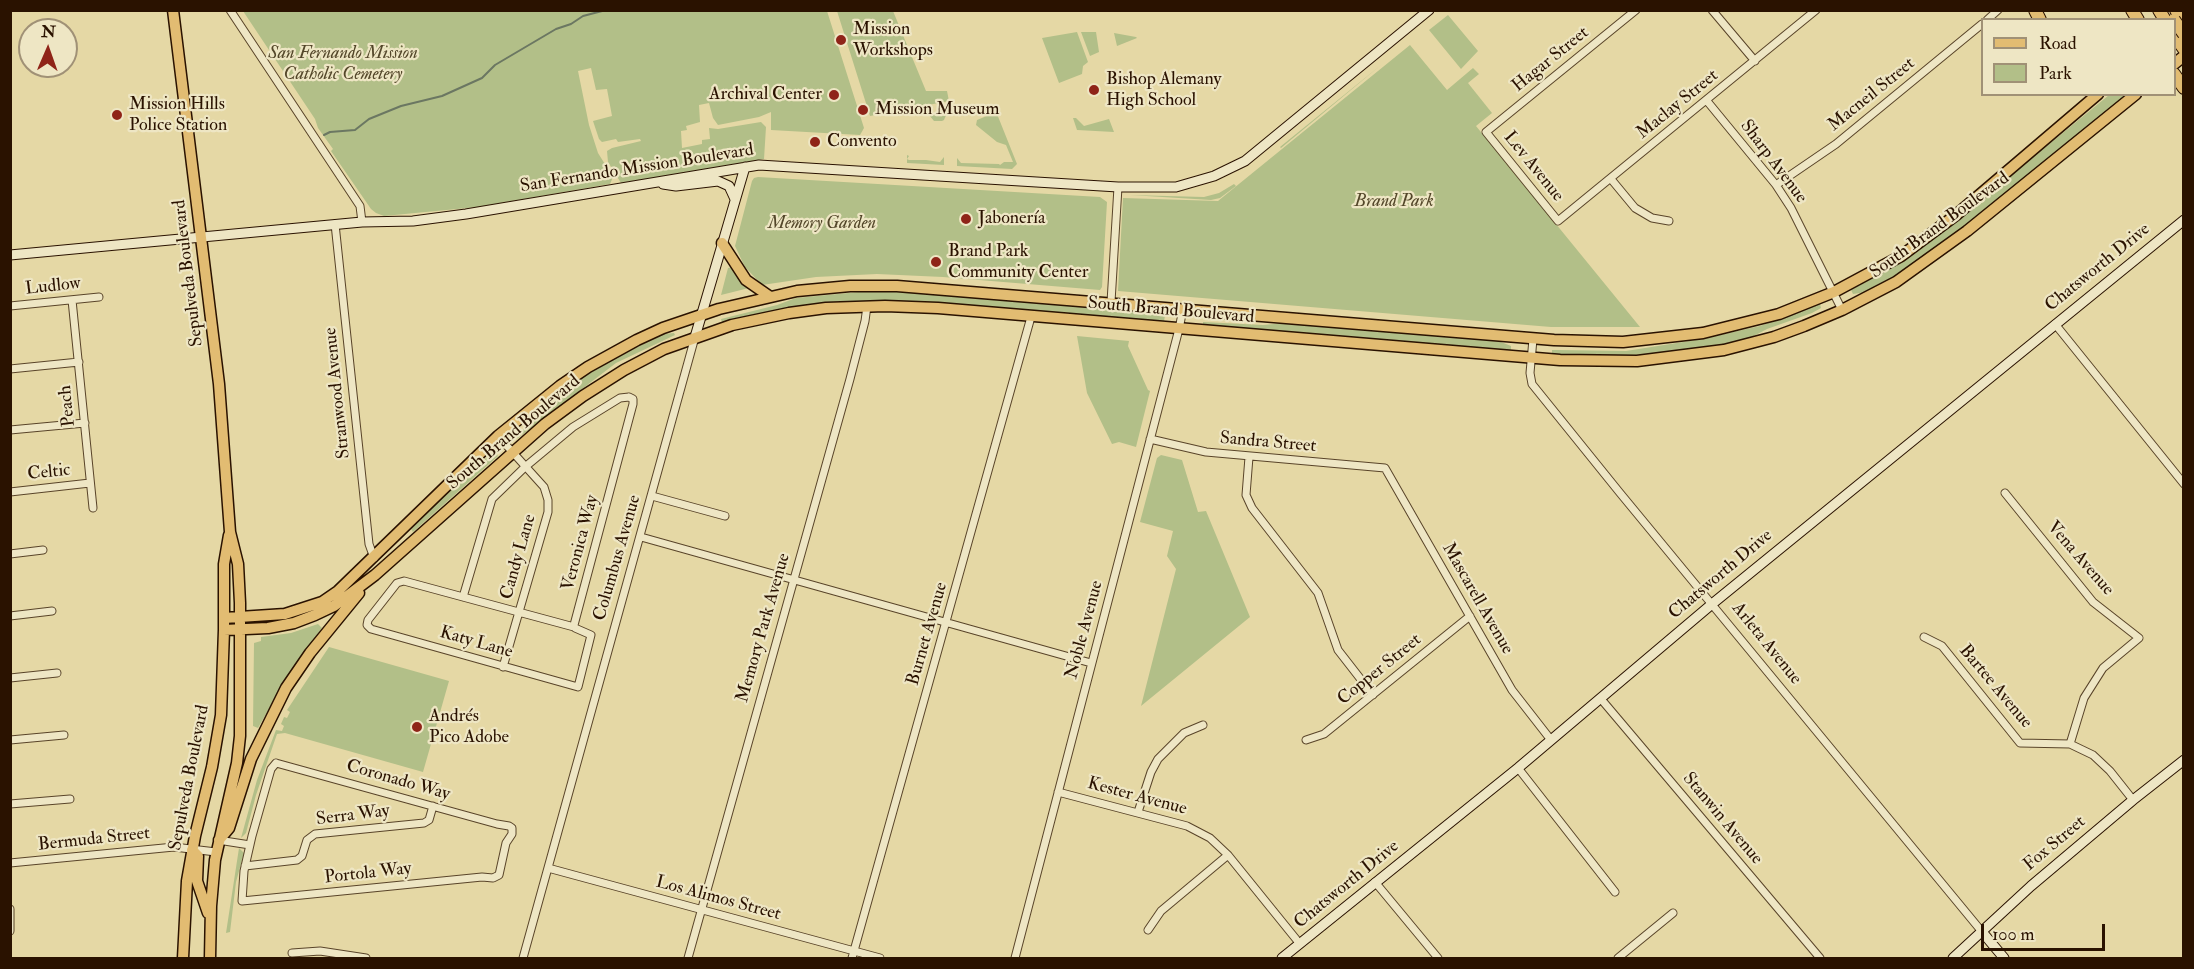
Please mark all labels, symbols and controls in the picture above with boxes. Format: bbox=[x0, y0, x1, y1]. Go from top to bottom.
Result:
north arrow bbox=[18, 18, 78, 78]
legend bbox=[1981, 18, 2176, 96]
place label: Mission Workshops bbox=[853, 19, 933, 62]
text: N bbox=[41, 22, 56, 42]
street label: Hagar Street bbox=[1508, 23, 1594, 97]
text: Road bbox=[2039, 32, 2077, 55]
marker: Mission Workshops bbox=[834, 33, 848, 47]
park label: San Fernando Mission Catholic Cemetery bbox=[268, 43, 418, 86]
street label: Macneil Street bbox=[1824, 53, 1920, 137]
text: Park bbox=[2039, 62, 2072, 85]
street label: Maclay Street bbox=[1633, 65, 1723, 145]
place label: Bishop Alemany High School bbox=[1106, 69, 1221, 112]
marker: Bishop Alemany High School bbox=[1087, 83, 1101, 97]
place label: Archival Center bbox=[709, 84, 822, 106]
marker: Archival Center bbox=[827, 88, 841, 102]
place label: Mission Hills Police Station bbox=[129, 94, 227, 136]
place label: Mission Museum bbox=[875, 99, 999, 121]
marker: Mission Museum bbox=[856, 103, 870, 117]
marker: Mission Hills Police Station bbox=[110, 108, 124, 122]
street label: Sharp Avenue bbox=[1735, 116, 1811, 208]
street label: Lev Avenue bbox=[1498, 127, 1568, 207]
place label: Convento bbox=[827, 131, 897, 153]
marker: Convento bbox=[808, 135, 822, 149]
street label: San Fernando Mission Boulevard bbox=[519, 140, 755, 198]
street label: South Brand Boulevard bbox=[1866, 168, 2014, 284]
park label: Brand Park bbox=[1354, 191, 1434, 213]
street label: Sepulveda Boulevard bbox=[169, 198, 209, 348]
place label: Jabonería bbox=[978, 208, 1046, 230]
marker: Jabonería bbox=[959, 212, 973, 226]
park label: Memory Garden bbox=[768, 213, 876, 235]
street label: Chatsworth Drive bbox=[2041, 219, 2155, 317]
place label: Brand Park Community Center bbox=[948, 241, 1088, 284]
marker: Brand Park Community Center bbox=[929, 255, 943, 269]
street label: Ludlow bbox=[24, 273, 82, 301]
street label: South Brand Boulevard bbox=[1087, 293, 1255, 329]
street label: Stranwood Avenue bbox=[320, 326, 356, 460]
street label: South Brand Boulevard bbox=[443, 371, 585, 495]
street label: Peach bbox=[55, 384, 81, 428]
street label: Sandra Street bbox=[1219, 428, 1317, 458]
street label: Celtic bbox=[26, 460, 72, 486]
street label: Veronica Way bbox=[558, 493, 604, 593]
street label: Columbus Avenue bbox=[590, 493, 646, 623]
street label: Candy Lane bbox=[497, 512, 541, 602]
street label: Vena Avenue bbox=[2042, 517, 2118, 601]
street label: Chatsworth Drive bbox=[1665, 525, 1777, 625]
street label: Mascarell Avenue bbox=[1436, 540, 1518, 658]
street label: Memory Park Avenue bbox=[732, 551, 796, 705]
street label: Noble Avenue bbox=[1061, 578, 1109, 682]
street label: Burnet Avenue bbox=[903, 580, 953, 688]
street label: Arleta Avenue bbox=[1726, 599, 1806, 689]
street label: Katy Lane bbox=[437, 622, 515, 664]
street label: Copper Street bbox=[1334, 630, 1426, 710]
street label: Bartee Avenue bbox=[1954, 641, 2036, 733]
street label: Sepulveda Boulevard bbox=[165, 703, 215, 853]
place label: Andrés Pico Adobe bbox=[429, 706, 509, 748]
marker: Andrés Pico Adobe bbox=[410, 720, 424, 734]
street label: Coronado Way bbox=[344, 756, 452, 806]
street label: Stanwin Avenue bbox=[1677, 769, 1767, 869]
street label: Kester Avenue bbox=[1085, 773, 1189, 821]
street label: Serra Way bbox=[315, 801, 391, 831]
street label: Fox Street bbox=[2020, 812, 2090, 876]
street label: Bermuda Street bbox=[37, 823, 151, 857]
street label: Chatsworth Drive bbox=[1290, 836, 1404, 934]
street label: Portola Way bbox=[323, 859, 413, 889]
street label: Los Alimos Street bbox=[653, 872, 783, 926]
scale bar bbox=[1984, 912, 2108, 950]
text: 100 m bbox=[1992, 923, 2035, 946]

